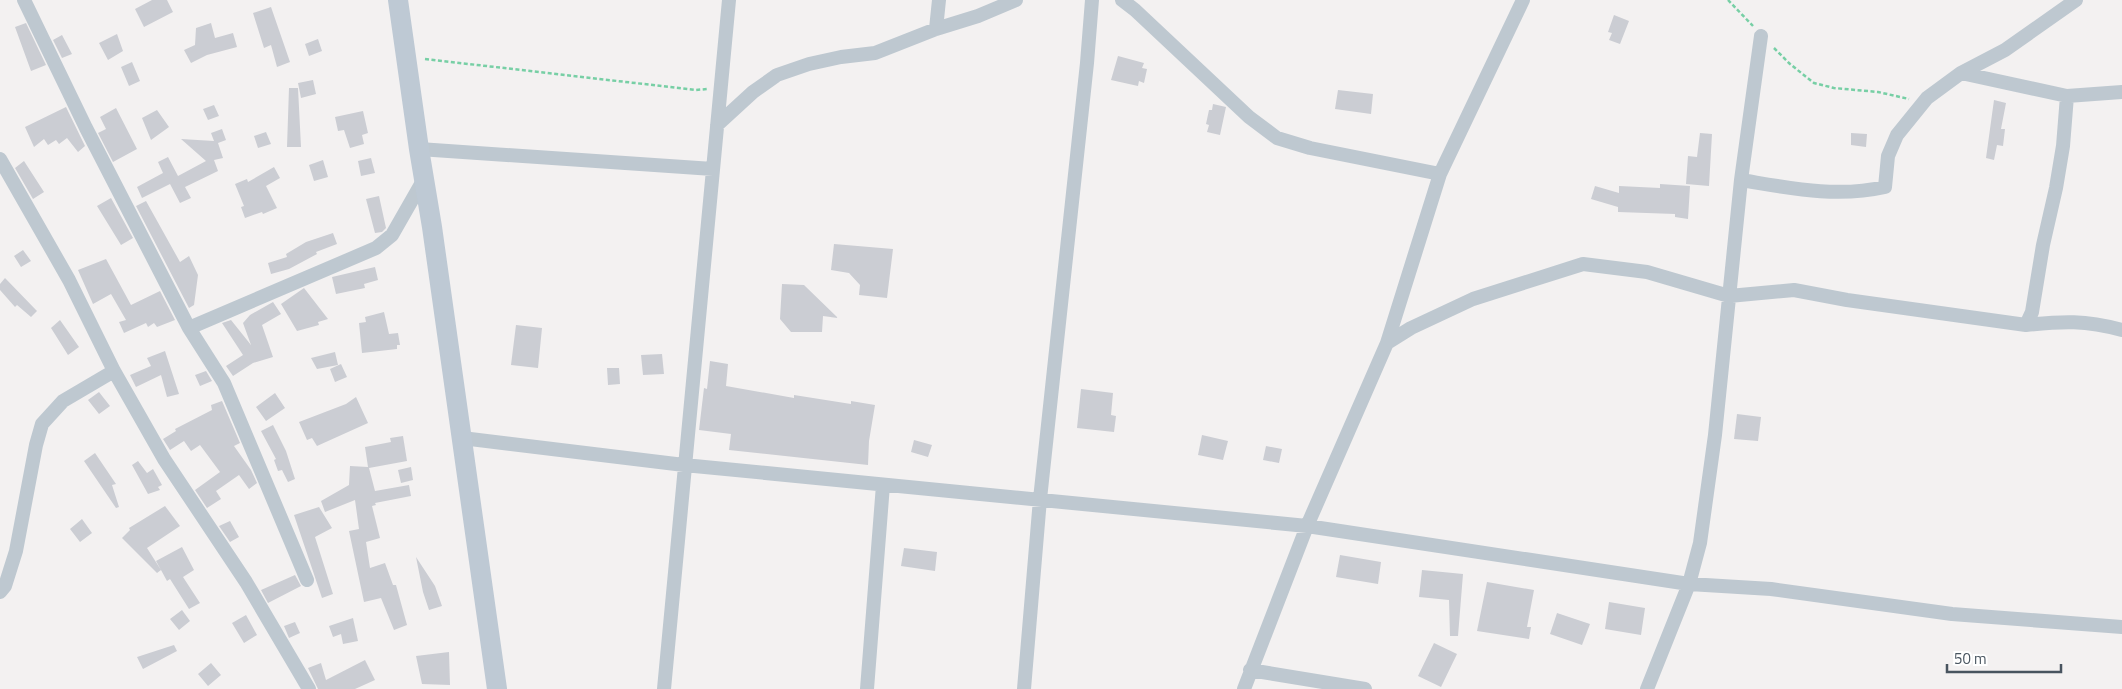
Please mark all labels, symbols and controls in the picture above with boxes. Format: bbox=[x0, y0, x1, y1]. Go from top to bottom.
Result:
scale bar bbox=[1947, 642, 2061, 674]
text: 50 m bbox=[1954, 647, 1987, 670]

